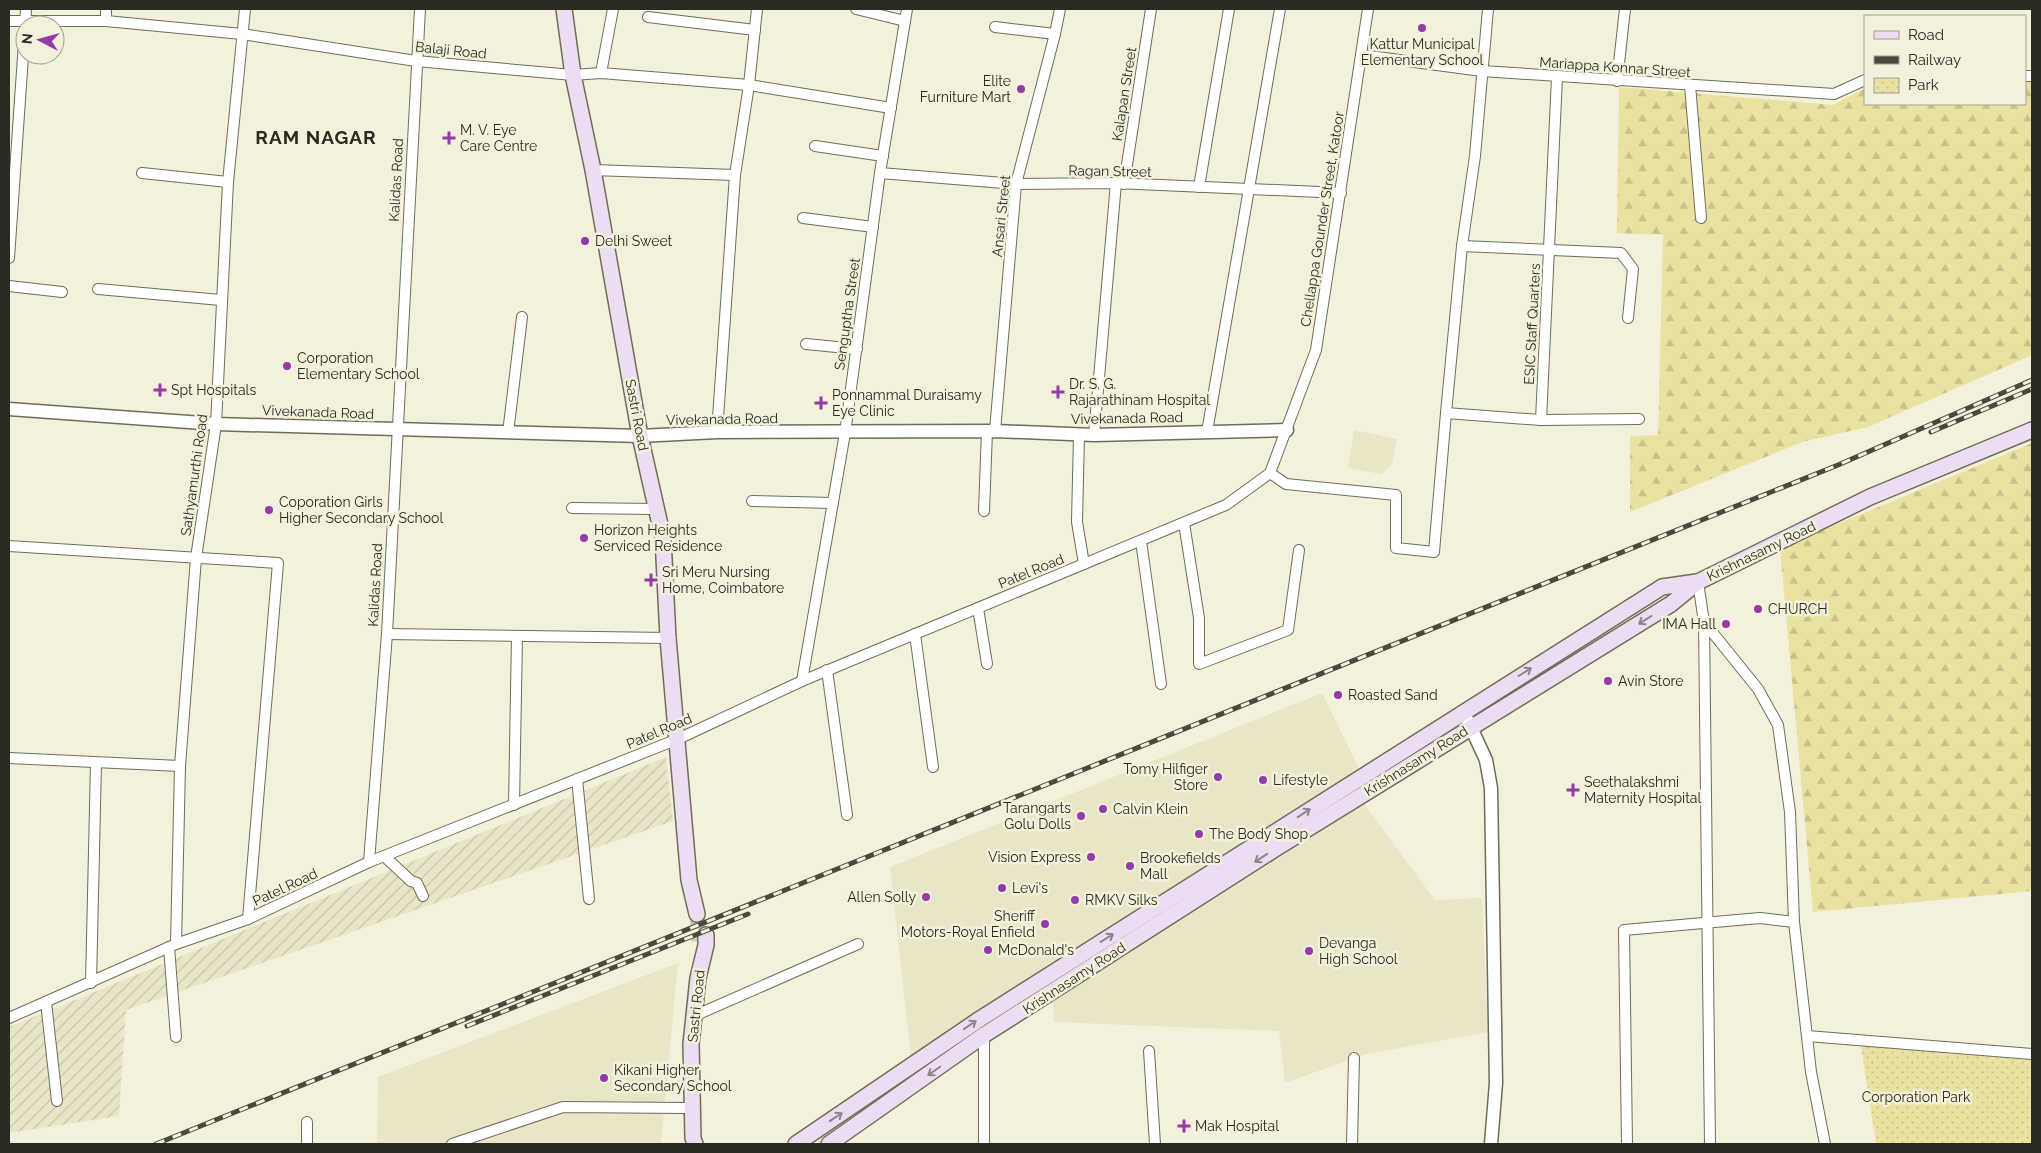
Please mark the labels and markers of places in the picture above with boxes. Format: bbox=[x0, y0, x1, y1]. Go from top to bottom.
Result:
marker: Kattur Municipal Elementary School bbox=[1416, 22, 1428, 34]
place label: Kattur Municipal Elementary School bbox=[1361, 36, 1483, 68]
place label: Elite Furniture Mart bbox=[920, 73, 1011, 105]
marker: Elite Furniture Mart bbox=[1015, 83, 1027, 95]
place label: M. V. Eye Care Centre bbox=[460, 122, 537, 154]
marker: M. V. Eye Care Centre bbox=[442, 131, 456, 145]
place label: Delhi Sweet bbox=[595, 233, 673, 249]
marker: Delhi Sweet bbox=[579, 235, 591, 247]
place label: Corporation Elementary School bbox=[297, 350, 420, 382]
marker: Corporation Elementary School bbox=[281, 360, 293, 372]
place label: Dr. S. G. Rajarathinam Hospital bbox=[1069, 376, 1210, 408]
place label: Spt Hospitals bbox=[171, 382, 256, 398]
marker: Spt Hospitals bbox=[153, 383, 167, 397]
marker: Dr. S. G. Rajarathinam Hospital bbox=[1051, 385, 1065, 399]
place label: Ponnammal Duraisamy Eye Clinic bbox=[832, 387, 982, 419]
marker: Ponnammal Duraisamy Eye Clinic bbox=[814, 396, 828, 410]
place label: Coporation Girls Higher Secondary School bbox=[279, 494, 443, 526]
marker: Coporation Girls Higher Secondary School bbox=[263, 504, 275, 516]
place label: Horizon Heights Serviced Residence bbox=[594, 522, 722, 554]
marker: Horizon Heights Serviced Residence bbox=[578, 532, 590, 544]
place label: Sri Meru Nursing Home, Coimbatore bbox=[662, 564, 784, 596]
marker: Sri Meru Nursing Home, Coimbatore bbox=[644, 573, 658, 587]
place label: CHURCH bbox=[1768, 601, 1828, 617]
marker: CHURCH bbox=[1752, 603, 1764, 615]
place label: IMA Hall bbox=[1662, 616, 1716, 632]
marker: IMA Hall bbox=[1720, 618, 1732, 630]
place label: Avin Store bbox=[1618, 673, 1683, 689]
marker: Avin Store bbox=[1602, 675, 1614, 687]
place label: Roasted Sand bbox=[1348, 687, 1438, 703]
marker: Roasted Sand bbox=[1332, 689, 1344, 701]
place label: Tomy Hilfiger Store bbox=[1123, 761, 1208, 793]
marker: Tomy Hilfiger Store bbox=[1212, 771, 1224, 783]
place label: Lifestyle bbox=[1273, 772, 1328, 788]
marker: Lifestyle bbox=[1257, 774, 1269, 786]
place label: Seethalakshmi Maternity Hospital bbox=[1584, 774, 1701, 806]
marker: Seethalakshmi Maternity Hospital bbox=[1566, 783, 1580, 797]
place label: Tarangarts Golu Dolls bbox=[1003, 800, 1071, 832]
place label: Calvin Klein bbox=[1113, 801, 1188, 817]
marker: Calvin Klein bbox=[1097, 803, 1109, 815]
marker: Tarangarts Golu Dolls bbox=[1075, 810, 1087, 822]
place label: The Body Shop bbox=[1209, 826, 1309, 842]
marker: The Body Shop bbox=[1193, 828, 1205, 840]
place label: Vision Express bbox=[988, 849, 1081, 865]
place label: Brookefields Mall bbox=[1140, 850, 1221, 882]
marker: Vision Express bbox=[1085, 851, 1097, 863]
marker: Brookefields Mall bbox=[1124, 860, 1136, 872]
place label: Levi's bbox=[1012, 880, 1048, 896]
marker: Levi's bbox=[996, 882, 1008, 894]
place label: Allen Solly bbox=[847, 889, 916, 905]
marker: Allen Solly bbox=[920, 891, 932, 903]
place label: RMKV Silks bbox=[1085, 892, 1158, 908]
marker: RMKV Silks bbox=[1069, 894, 1081, 906]
place label: Sheriff Motors-Royal Enfield bbox=[901, 908, 1036, 940]
marker: Sheriff Motors-Royal Enfield bbox=[1039, 918, 1051, 930]
place label: Devanga High School bbox=[1319, 935, 1398, 967]
place label: McDonald's bbox=[998, 942, 1074, 958]
marker: McDonald's bbox=[982, 944, 994, 956]
marker: Devanga High School bbox=[1303, 945, 1315, 957]
place label: Kikani Higher Secondary School bbox=[614, 1062, 732, 1094]
marker: Kikani Higher Secondary School bbox=[598, 1072, 610, 1084]
place label: Mak Hospital bbox=[1195, 1118, 1279, 1134]
marker: Mak Hospital bbox=[1177, 1119, 1191, 1133]

